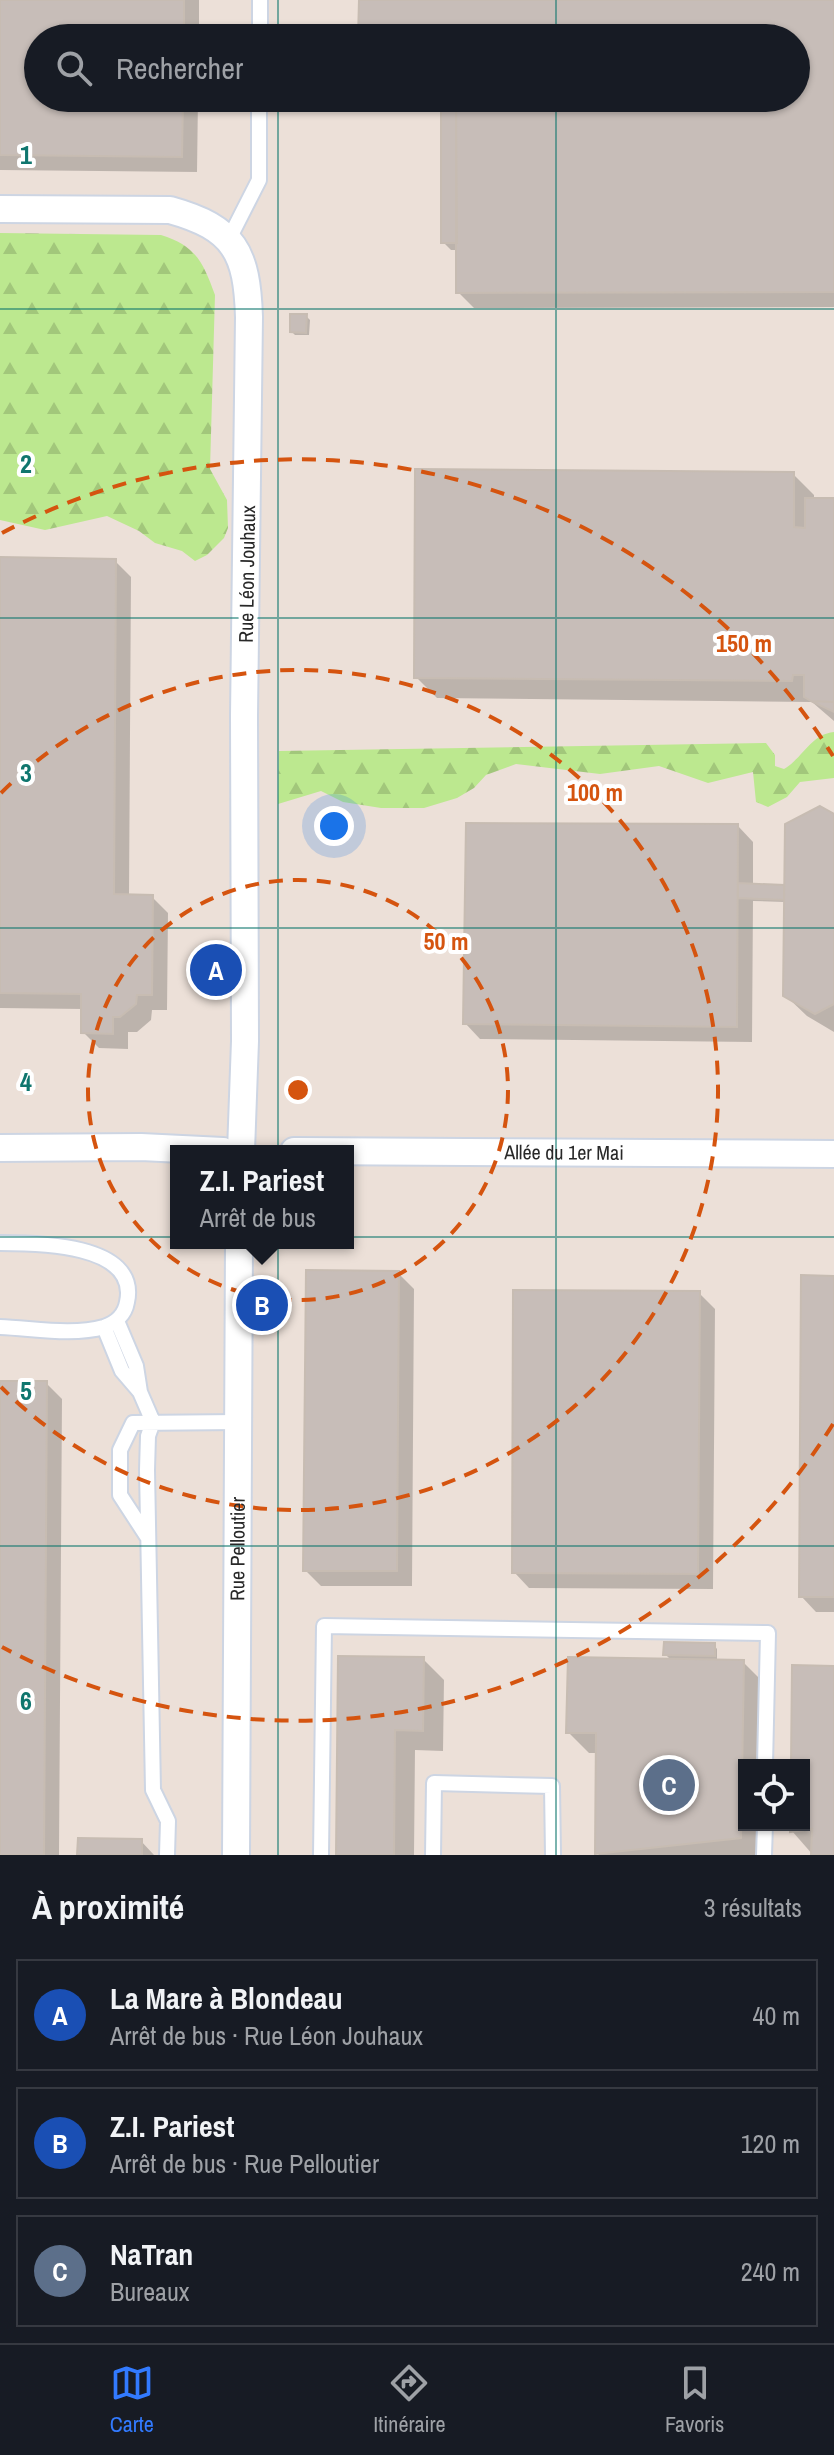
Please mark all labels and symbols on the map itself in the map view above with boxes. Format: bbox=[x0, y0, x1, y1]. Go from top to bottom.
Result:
text: 1 bbox=[20, 137, 32, 172]
text: 2 bbox=[20, 446, 32, 481]
street label: Rue Léon Jouhaux bbox=[232, 504, 261, 643]
text: 150 m bbox=[716, 627, 772, 659]
text: 3 bbox=[20, 755, 32, 790]
text: 100 m bbox=[567, 776, 623, 808]
your location bbox=[314, 806, 354, 846]
text: 50 m bbox=[424, 925, 468, 957]
pin: A bbox=[190, 940, 242, 1000]
text: 4 bbox=[20, 1064, 32, 1099]
centre of rings bbox=[284, 1076, 312, 1104]
street label: Allée du 1er Mai bbox=[503, 1138, 624, 1166]
pin: B bbox=[236, 1275, 288, 1335]
text: 5 bbox=[20, 1373, 32, 1408]
street label: Rue Pelloutier bbox=[223, 1496, 251, 1601]
text: 6 bbox=[20, 1683, 32, 1718]
pin: C bbox=[643, 1755, 695, 1815]

